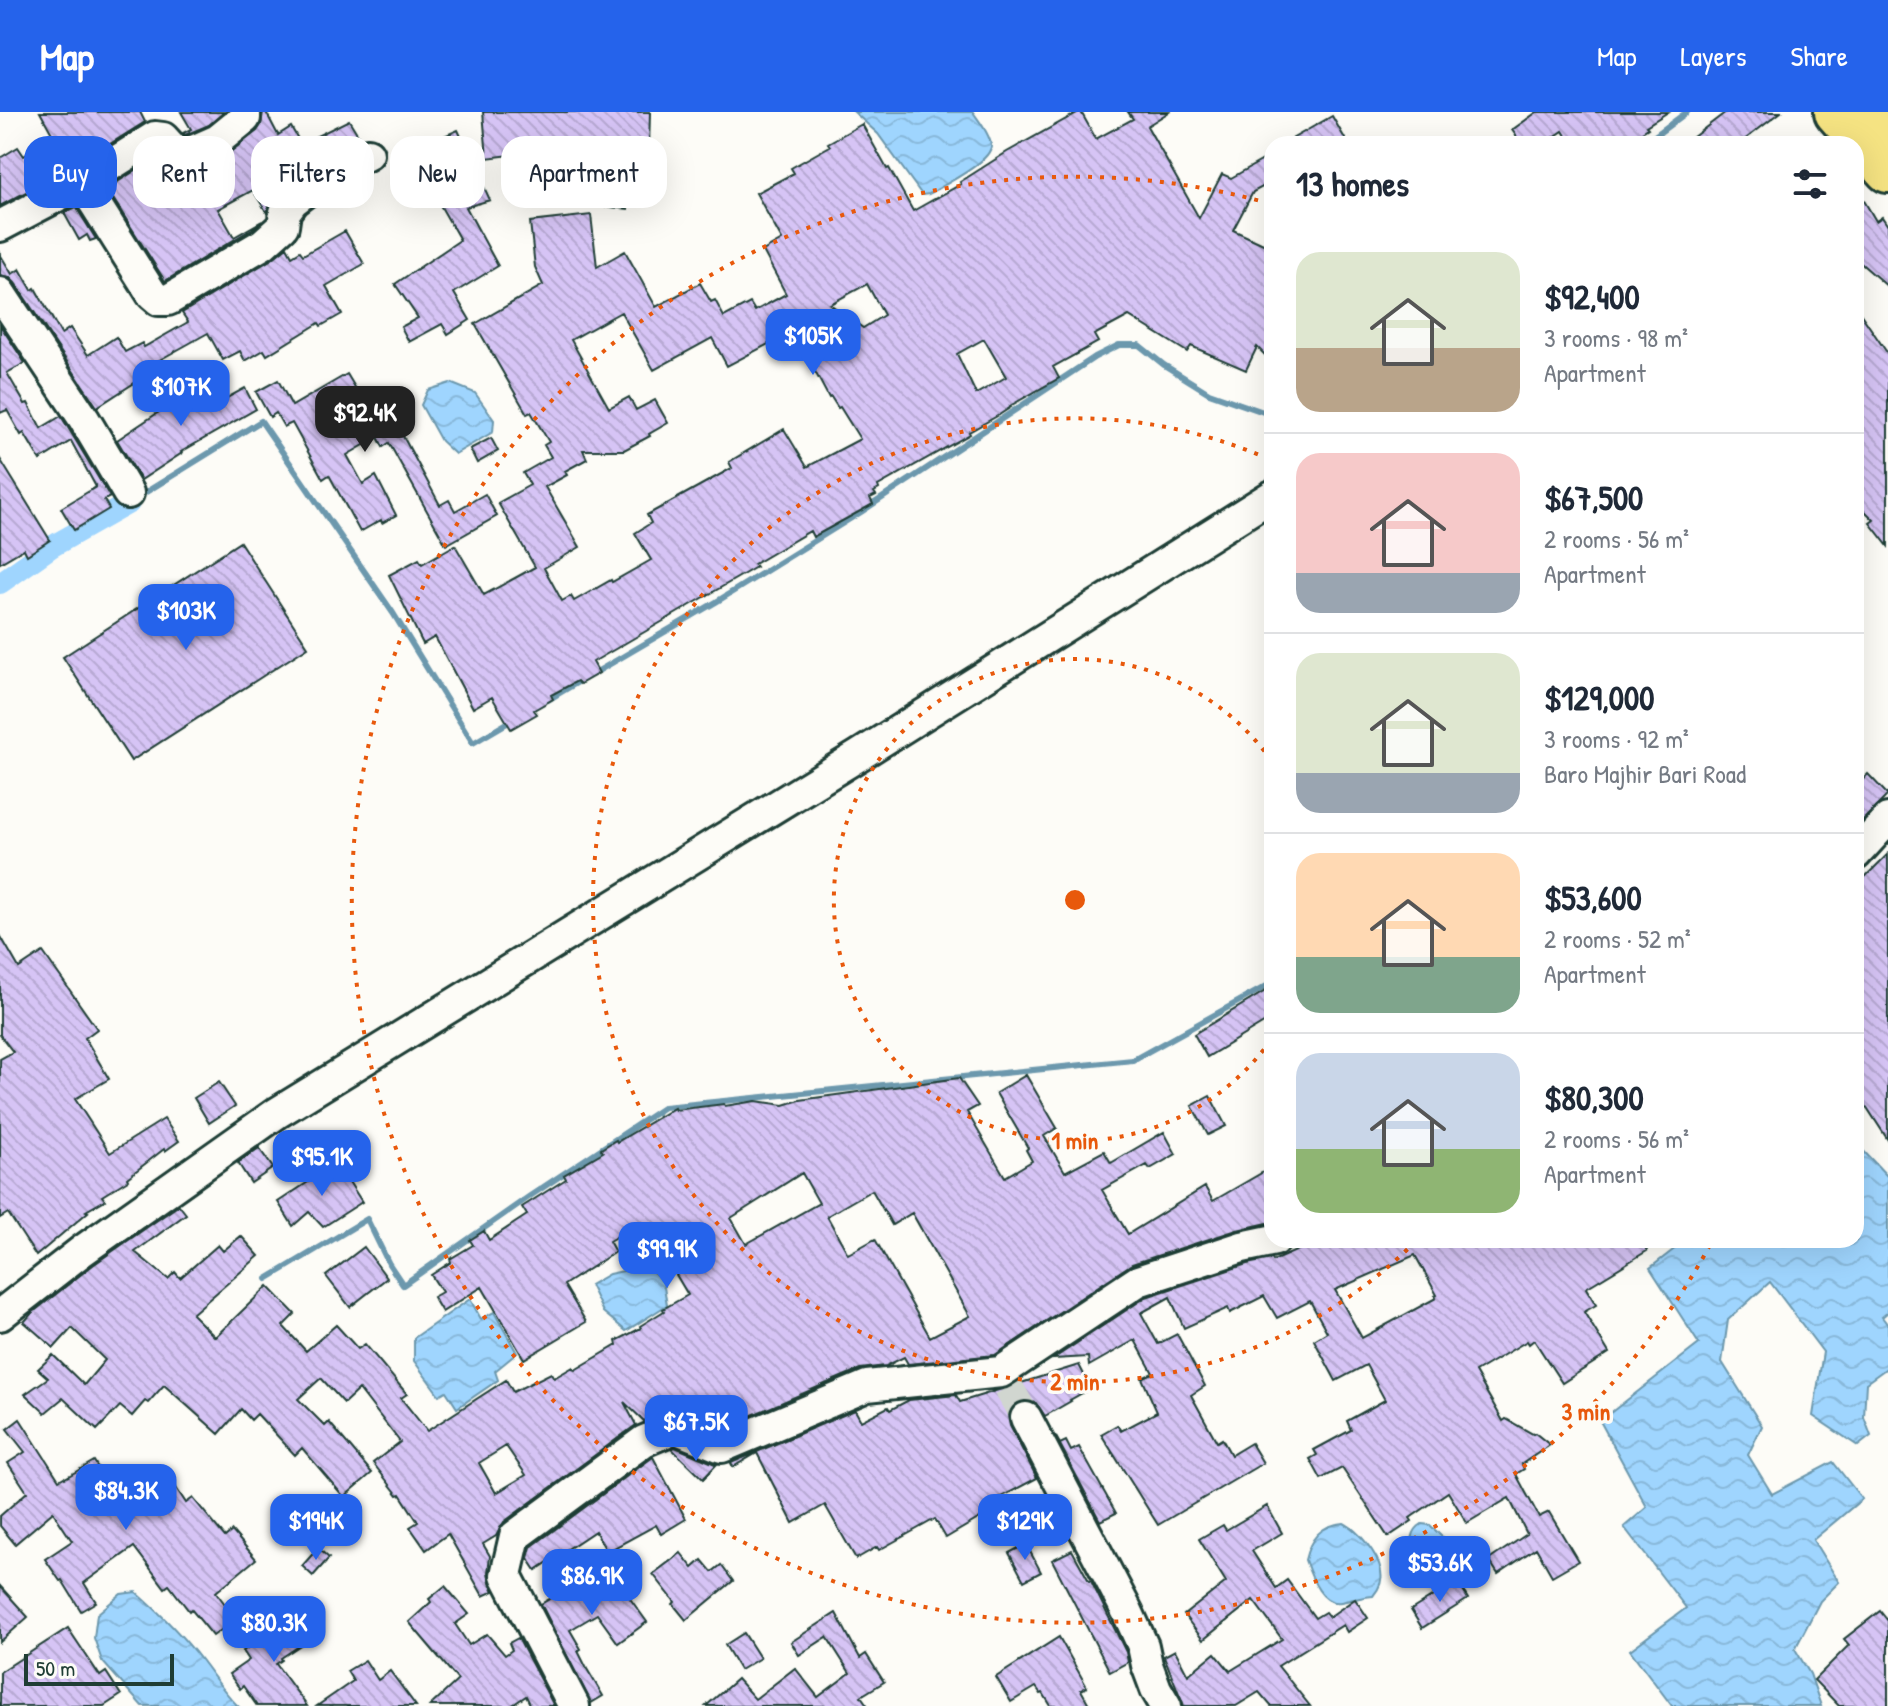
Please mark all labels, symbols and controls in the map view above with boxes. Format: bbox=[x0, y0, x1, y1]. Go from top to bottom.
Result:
text: Map bbox=[40, 30, 94, 82]
text: Map bbox=[1597, 37, 1637, 75]
text: Layers bbox=[1681, 37, 1746, 75]
text: Share bbox=[1790, 37, 1848, 75]
chip: Buy bbox=[24, 136, 117, 208]
chip: Rent bbox=[133, 136, 235, 208]
chip: Filters bbox=[251, 136, 374, 208]
chip: New bbox=[390, 136, 485, 208]
chip: Apartment bbox=[501, 136, 667, 208]
text: 13 homes bbox=[1296, 161, 1409, 207]
icon: filters bbox=[1788, 162, 1832, 206]
text: $92,400 bbox=[1544, 274, 1640, 320]
icon: home bbox=[1360, 284, 1456, 380]
pin: $105K bbox=[757, 309, 869, 377]
text: $105K bbox=[784, 317, 842, 352]
text: 3 rooms · 98 m² bbox=[1544, 320, 1688, 355]
text: Apartment bbox=[1544, 355, 1646, 390]
pin: $107K bbox=[125, 360, 237, 428]
text: $107K bbox=[151, 368, 211, 403]
pin: $92.4K bbox=[300, 386, 430, 454]
text: $92.4K bbox=[333, 394, 397, 429]
text: $67,500 bbox=[1544, 475, 1643, 521]
icon: home bbox=[1360, 485, 1456, 581]
text: 2 rooms · 56 m² bbox=[1544, 521, 1689, 556]
text: Apartment bbox=[1544, 556, 1646, 591]
pin: $103K bbox=[130, 584, 242, 652]
text: $103K bbox=[156, 592, 216, 627]
text: $129,000 bbox=[1544, 675, 1655, 721]
icon: home bbox=[1360, 685, 1456, 781]
text: 3 rooms · 92 m² bbox=[1544, 721, 1689, 756]
text: Baro Majhir Bari Road bbox=[1544, 756, 1746, 791]
text: $53,600 bbox=[1544, 875, 1642, 921]
icon: home bbox=[1360, 885, 1456, 981]
centre of rings bbox=[1061, 886, 1089, 914]
text: 2 rooms · 52 m² bbox=[1544, 921, 1691, 956]
text: Apartment bbox=[1544, 956, 1646, 991]
text: $80,300 bbox=[1544, 1075, 1644, 1121]
icon: home bbox=[1360, 1085, 1456, 1181]
text: 2 rooms · 56 m² bbox=[1544, 1121, 1689, 1156]
text: 1 min bbox=[1052, 1124, 1099, 1156]
pin: $95.1K bbox=[257, 1130, 387, 1198]
text: $95.1K bbox=[291, 1138, 353, 1173]
text: Apartment bbox=[1544, 1156, 1646, 1191]
pin: $99.9K bbox=[602, 1222, 732, 1290]
text: $99.9K bbox=[637, 1230, 697, 1265]
text: 2 min bbox=[1050, 1365, 1100, 1397]
pin: $67.5K bbox=[631, 1395, 761, 1463]
text: 3 min bbox=[1562, 1395, 1611, 1427]
text: $67.5K bbox=[663, 1403, 729, 1438]
pin: $84.3K bbox=[61, 1464, 191, 1532]
text: $84.3K bbox=[93, 1472, 159, 1507]
pin: $194K bbox=[260, 1494, 372, 1562]
pin: $129K bbox=[969, 1494, 1081, 1562]
text: $194K bbox=[288, 1502, 344, 1537]
text: $129K bbox=[996, 1502, 1054, 1537]
pin: $53.6K bbox=[1375, 1536, 1505, 1604]
text: $53.6K bbox=[1407, 1544, 1473, 1579]
pin: $86.9K bbox=[527, 1549, 657, 1617]
text: $86.9K bbox=[560, 1557, 624, 1592]
pin: $80.3K bbox=[209, 1596, 339, 1664]
text: $80.3K bbox=[241, 1604, 307, 1639]
scale bar bbox=[24, 1650, 174, 1686]
text: 50 m bbox=[36, 1653, 75, 1683]

